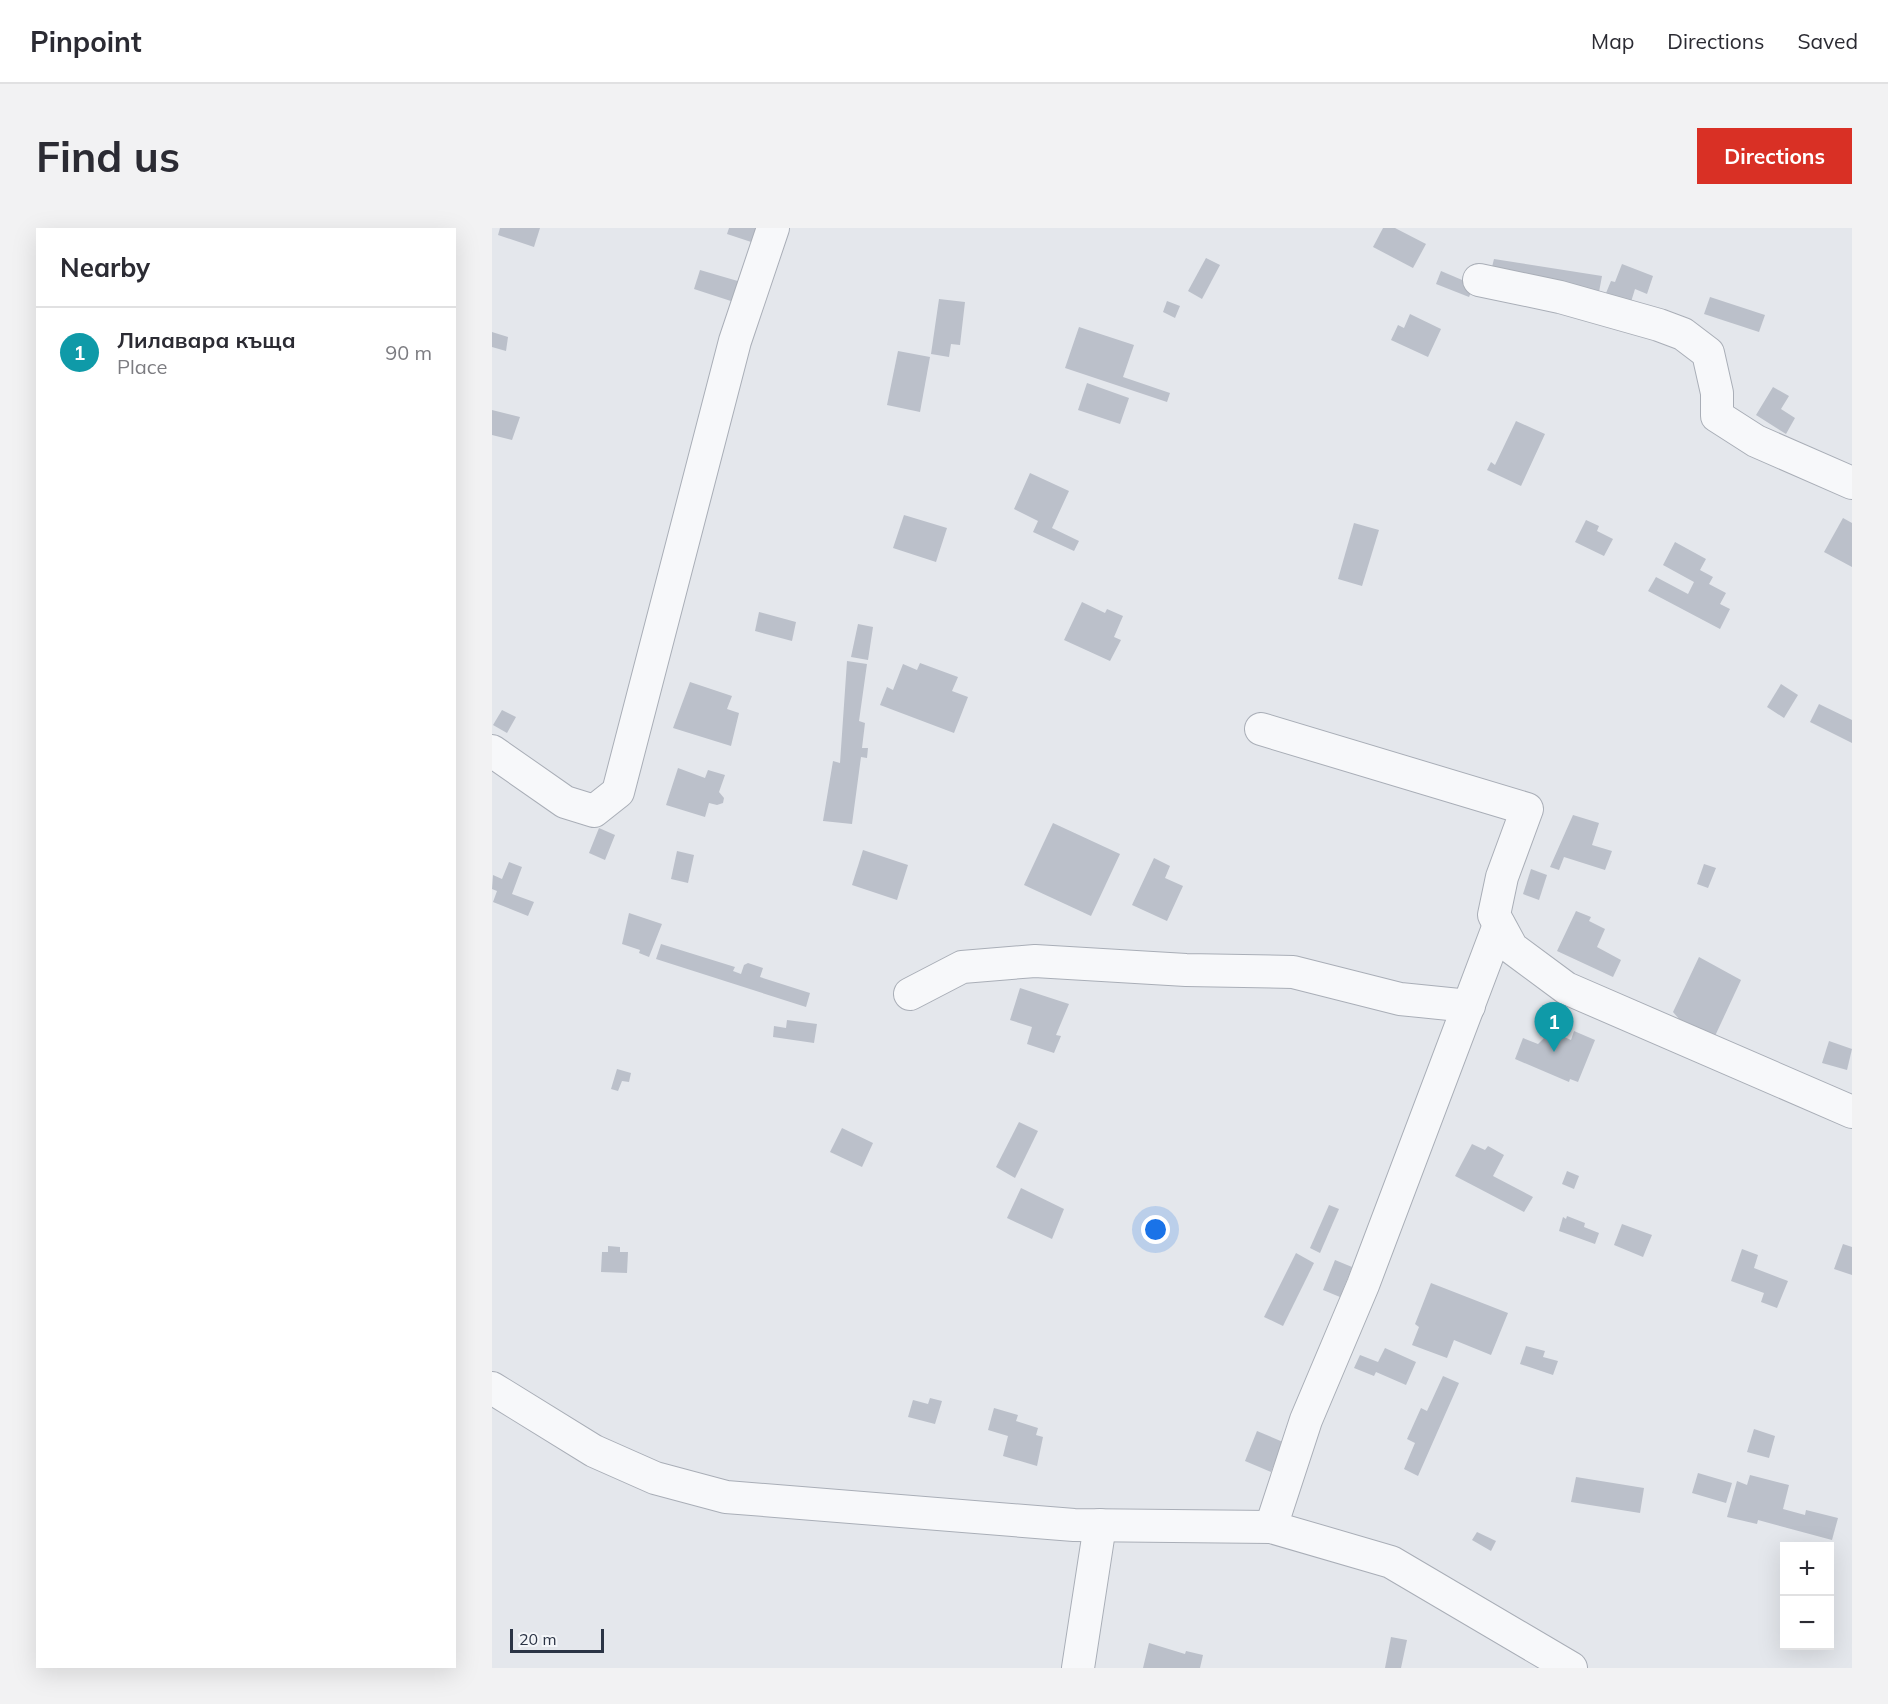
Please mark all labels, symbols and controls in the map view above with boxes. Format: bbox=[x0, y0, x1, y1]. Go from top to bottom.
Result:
text: Pinpoint bbox=[30, 24, 142, 59]
text: Map bbox=[1591, 28, 1634, 54]
text: Directions bbox=[1667, 28, 1764, 54]
text: Saved bbox=[1797, 28, 1858, 54]
button: Directions bbox=[1697, 128, 1852, 184]
text: Find us bbox=[36, 130, 180, 183]
text: Nearby bbox=[60, 251, 150, 284]
text: Лилавара къща bbox=[117, 326, 296, 354]
text: 1 bbox=[74, 340, 86, 365]
text: 90 m bbox=[385, 340, 432, 365]
text: Place bbox=[117, 354, 167, 379]
pin: 1 bbox=[1534, 1002, 1574, 1052]
your location bbox=[1141, 1215, 1170, 1244]
map controls bbox=[1780, 1542, 1834, 1650]
button: + bbox=[1780, 1542, 1834, 1596]
button: − bbox=[1780, 1596, 1834, 1650]
scale bar bbox=[510, 1626, 604, 1654]
text: 20 m bbox=[519, 1629, 556, 1649]

